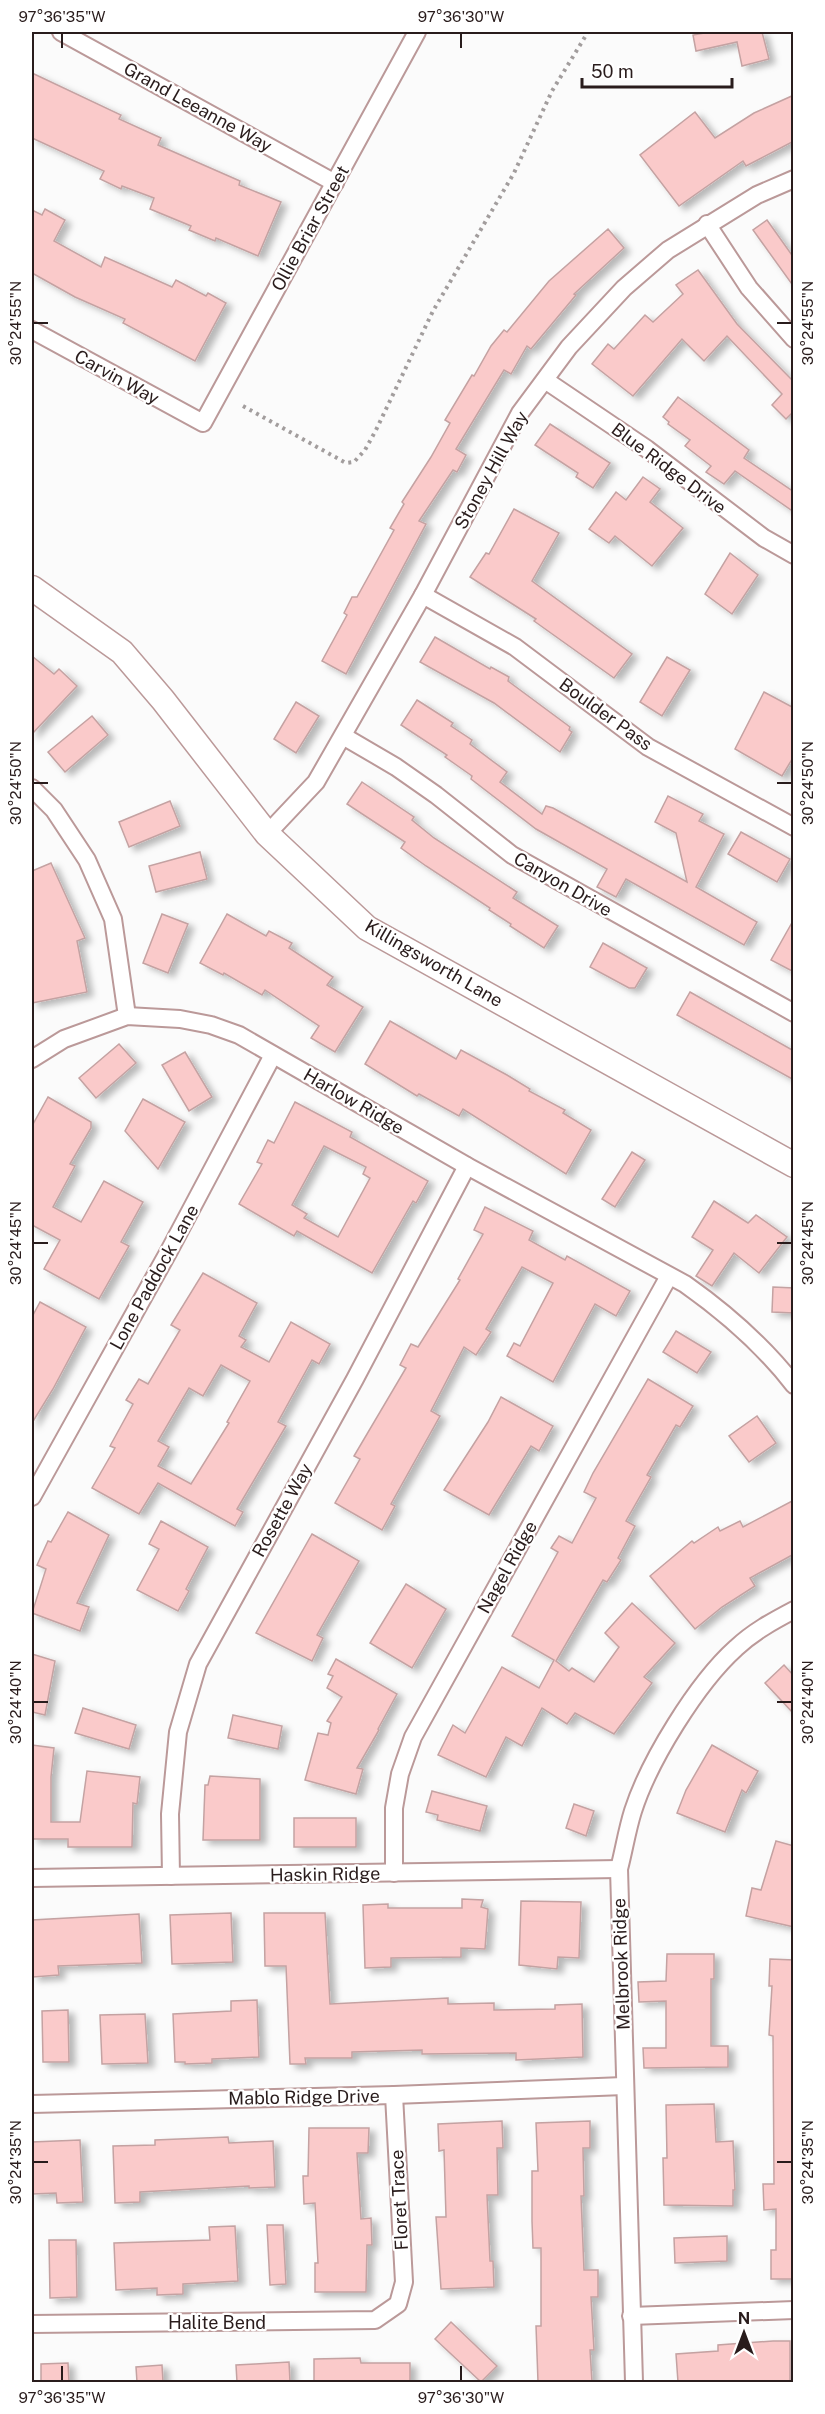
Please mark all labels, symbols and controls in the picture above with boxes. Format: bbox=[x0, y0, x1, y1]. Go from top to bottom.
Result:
text: 97°36'35"W bbox=[18, 8, 106, 25]
text: 97°36'30"W bbox=[418, 8, 504, 25]
scale bar bbox=[582, 51, 732, 89]
street label: Grand Leeanne Way bbox=[120, 58, 276, 157]
text: 50 m bbox=[591, 61, 634, 82]
street label: Ollie Briar Street bbox=[267, 162, 353, 294]
text: 30°24'55"N bbox=[7, 281, 24, 365]
text: 30°24'55"N bbox=[799, 281, 816, 365]
street label: Carvin Way bbox=[71, 345, 163, 409]
street label: Stoney Hill Way bbox=[450, 407, 532, 533]
street label: Blue Ridge Drive bbox=[608, 418, 730, 518]
street label: Boulder Pass bbox=[556, 673, 656, 755]
text: 30°24'50"N bbox=[7, 741, 24, 825]
text: 30°24'50"N bbox=[799, 741, 816, 825]
street label: Canyon Drive bbox=[510, 847, 616, 921]
street label: Killingsworth Lane bbox=[361, 915, 507, 1011]
street label: Harlow Ridge bbox=[300, 1064, 408, 1138]
text: 30°24'45"N bbox=[7, 1201, 24, 1285]
street label: Lone Paddock Lane bbox=[105, 1201, 203, 1353]
text: 30°24'45"N bbox=[799, 1201, 816, 1285]
street label: Rosette Way bbox=[248, 1459, 316, 1560]
street label: Nagel Ridge bbox=[473, 1517, 541, 1617]
text: 30°24'40"N bbox=[7, 1660, 24, 1744]
text: 30°24'40"N bbox=[799, 1660, 816, 1744]
street label: Haskin Ridge bbox=[270, 1863, 380, 1885]
street label: Melbrook Ridge bbox=[608, 1898, 634, 2030]
street label: Mablo Ridge Drive bbox=[228, 2085, 380, 2109]
text: 30°24'35"N bbox=[7, 2120, 24, 2204]
text: 30°24'35"N bbox=[799, 2120, 816, 2204]
street label: Floret Trace bbox=[386, 2149, 412, 2251]
north arrow bbox=[714, 2303, 774, 2363]
text: N bbox=[738, 2309, 750, 2328]
street label: Halite Bend bbox=[168, 2312, 266, 2333]
text: 97°36'35"W bbox=[18, 2389, 106, 2406]
text: 97°36'30"W bbox=[418, 2389, 504, 2406]

